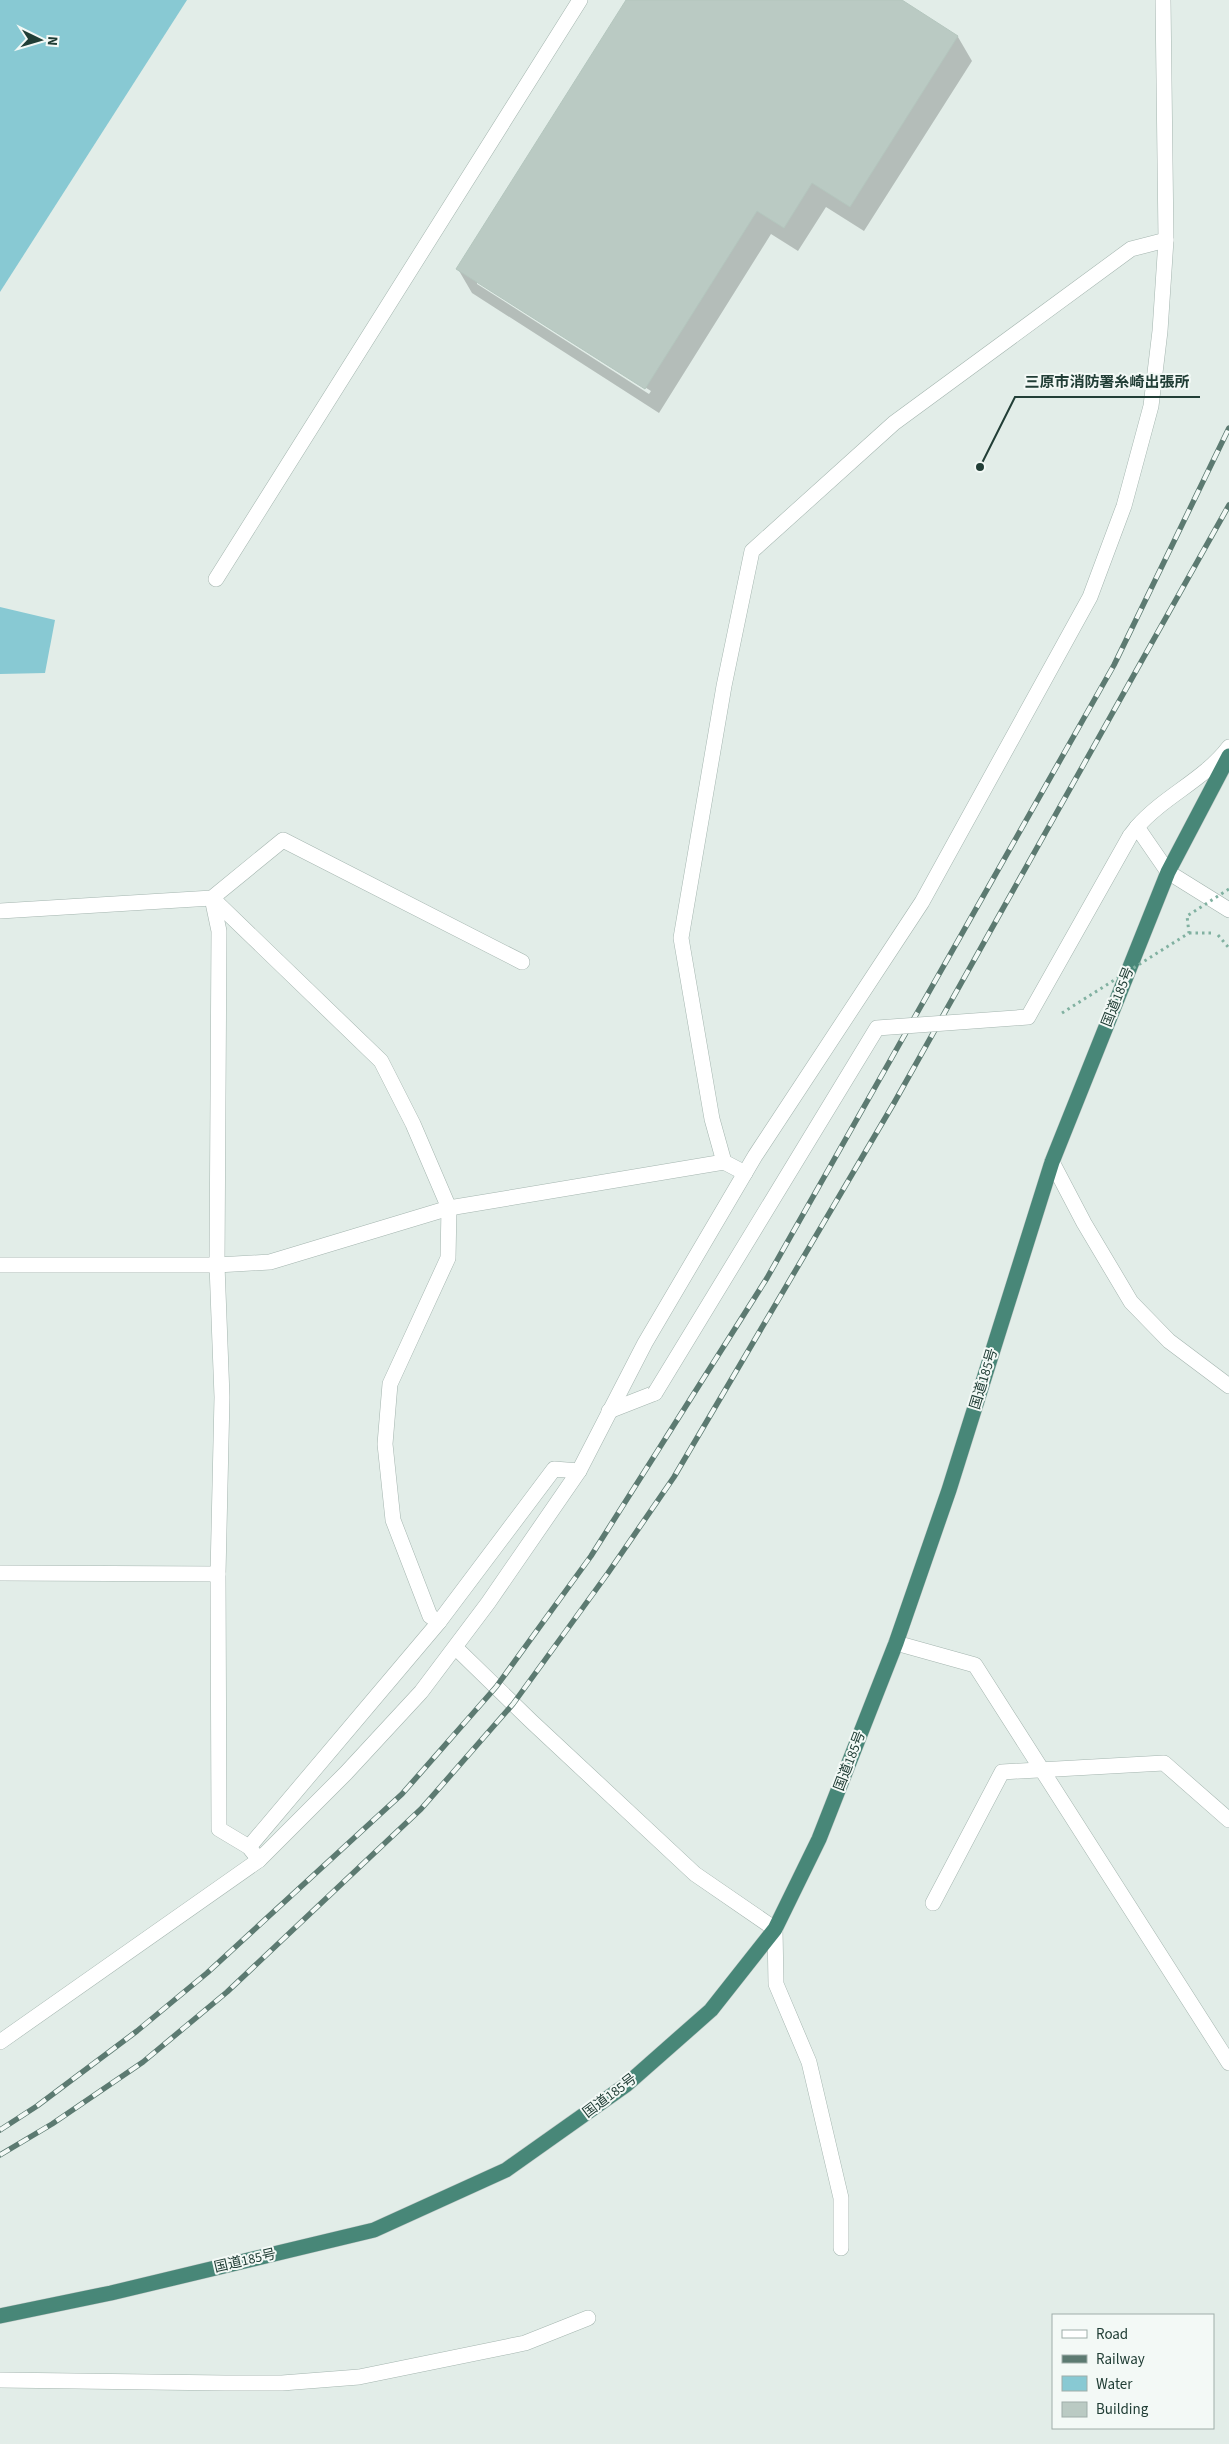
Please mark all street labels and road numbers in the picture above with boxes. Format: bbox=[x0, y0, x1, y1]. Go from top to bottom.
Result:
street label: 国道185号 bbox=[1097, 964, 1139, 1030]
street label: 国道185号 bbox=[965, 1346, 1003, 1412]
street label: 国道185号 bbox=[829, 1728, 871, 1794]
street label: 国道185号 bbox=[579, 2069, 641, 2123]
street label: 国道185号 bbox=[212, 2244, 278, 2278]

